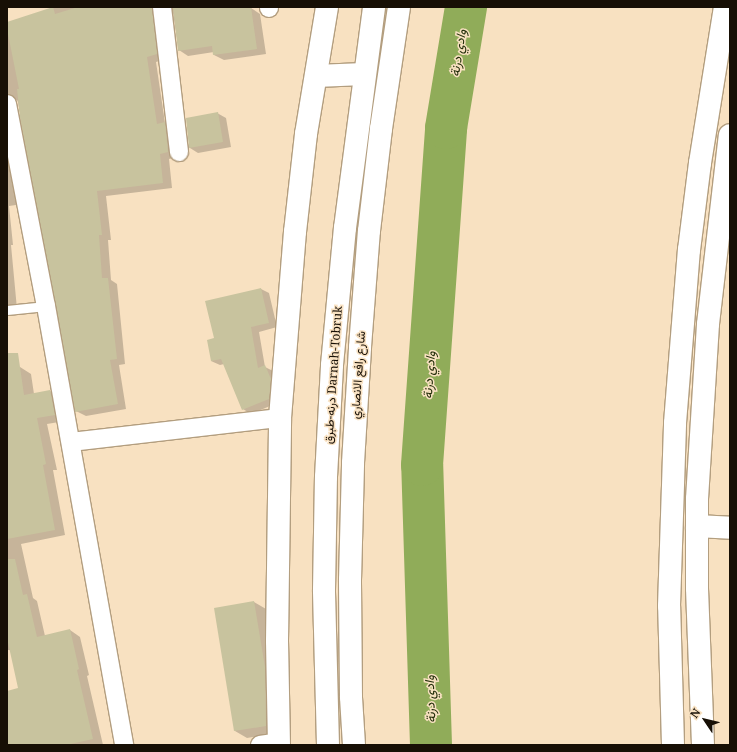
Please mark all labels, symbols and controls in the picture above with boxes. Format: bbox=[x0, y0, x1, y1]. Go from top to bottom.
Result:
water label: وادي درنة bbox=[447, 28, 469, 78]
street label: درنه-طبرق Darnah-Tobruk bbox=[321, 305, 345, 445]
street label: شارع رافع الانصاري bbox=[348, 331, 368, 419]
water label: وادي درنة bbox=[420, 351, 438, 399]
water label: وادي درنة bbox=[421, 675, 439, 723]
north arrow bbox=[685, 700, 725, 740]
text: N bbox=[686, 705, 703, 721]

